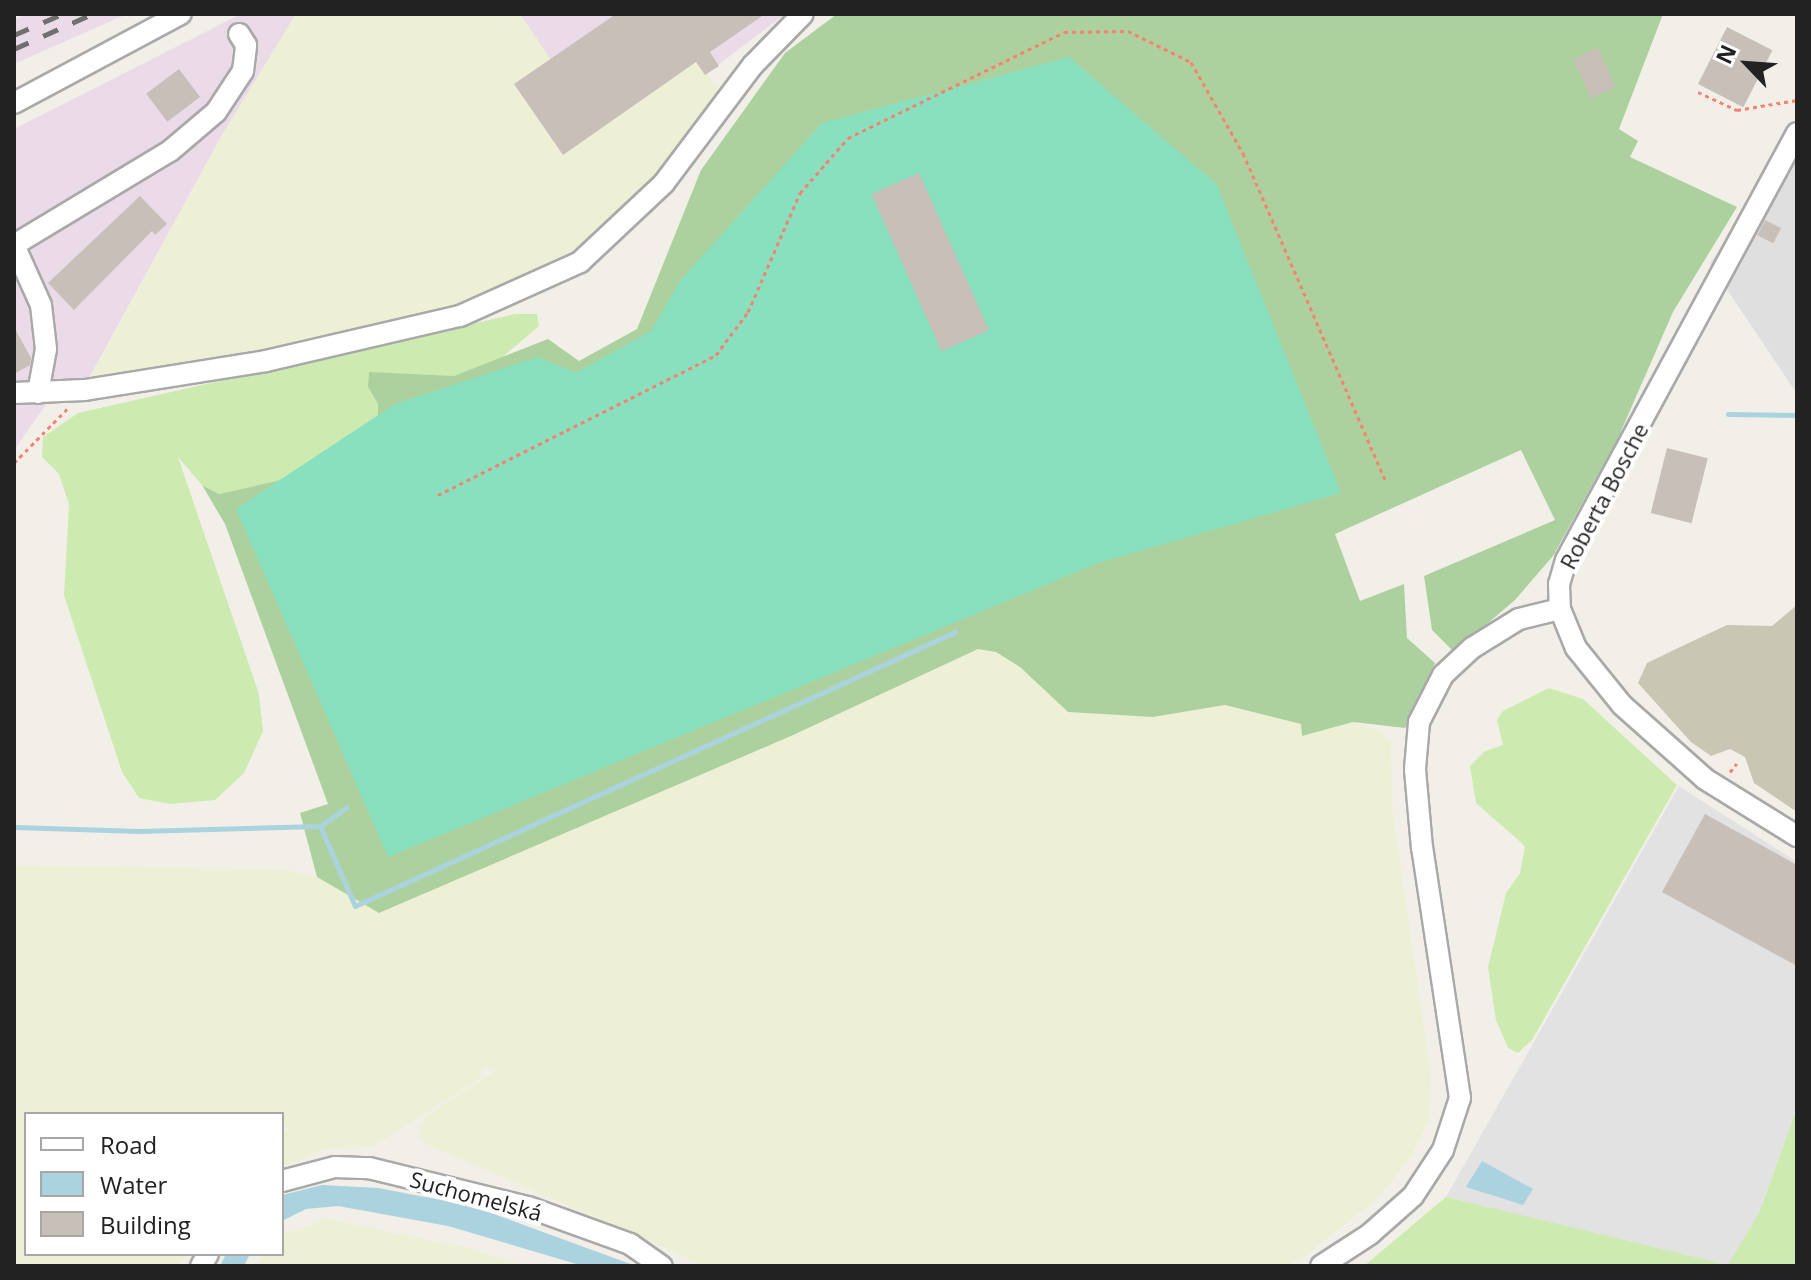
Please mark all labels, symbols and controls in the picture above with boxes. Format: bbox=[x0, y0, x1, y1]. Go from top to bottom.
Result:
north arrow bbox=[1707, 24, 1787, 104]
text: N bbox=[1708, 39, 1743, 68]
street label: Roberta Bosche bbox=[1554, 418, 1654, 574]
legend bbox=[24, 1112, 284, 1256]
text: Road bbox=[100, 1128, 157, 1161]
street label: Suchomelská bbox=[407, 1166, 545, 1226]
text: Water bbox=[100, 1168, 167, 1201]
text: Building bbox=[100, 1208, 191, 1241]

